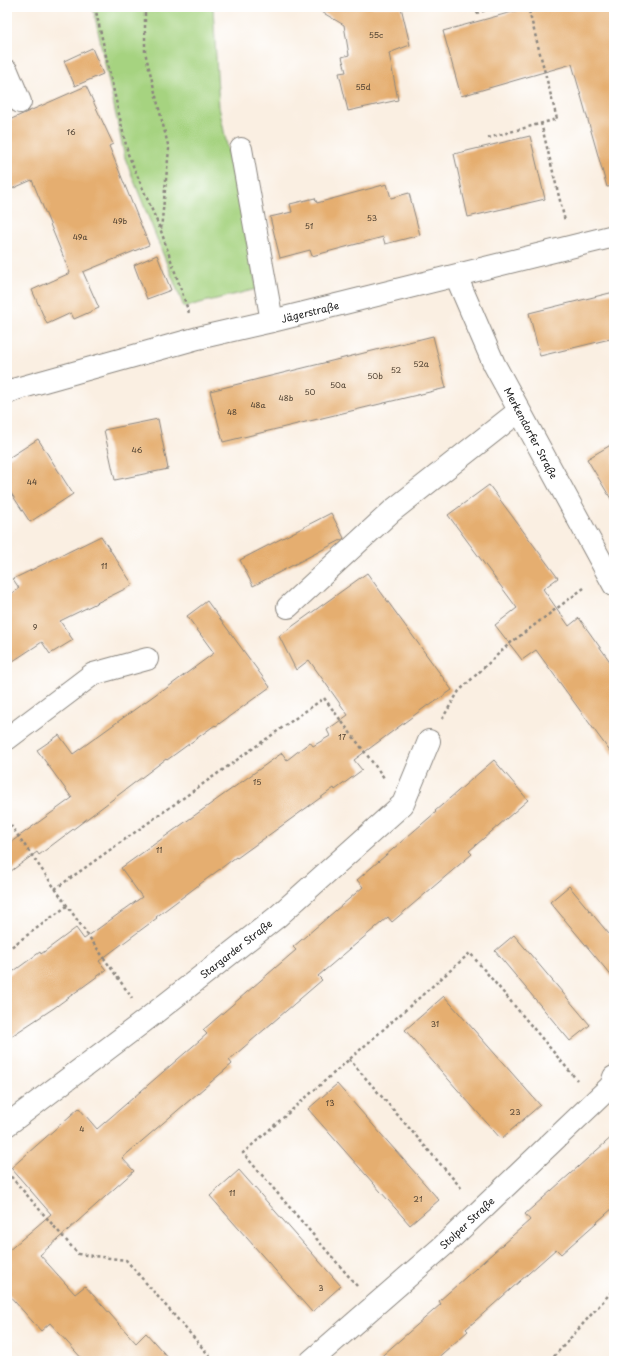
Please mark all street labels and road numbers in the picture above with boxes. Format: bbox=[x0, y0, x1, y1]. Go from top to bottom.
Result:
street label: Jägerstraße bbox=[279, 297, 340, 326]
street label: Merkendorfer Straße bbox=[501, 384, 562, 481]
street label: Stargarder Straße bbox=[196, 916, 275, 982]
street label: Stolper Straße bbox=[436, 1193, 498, 1252]

